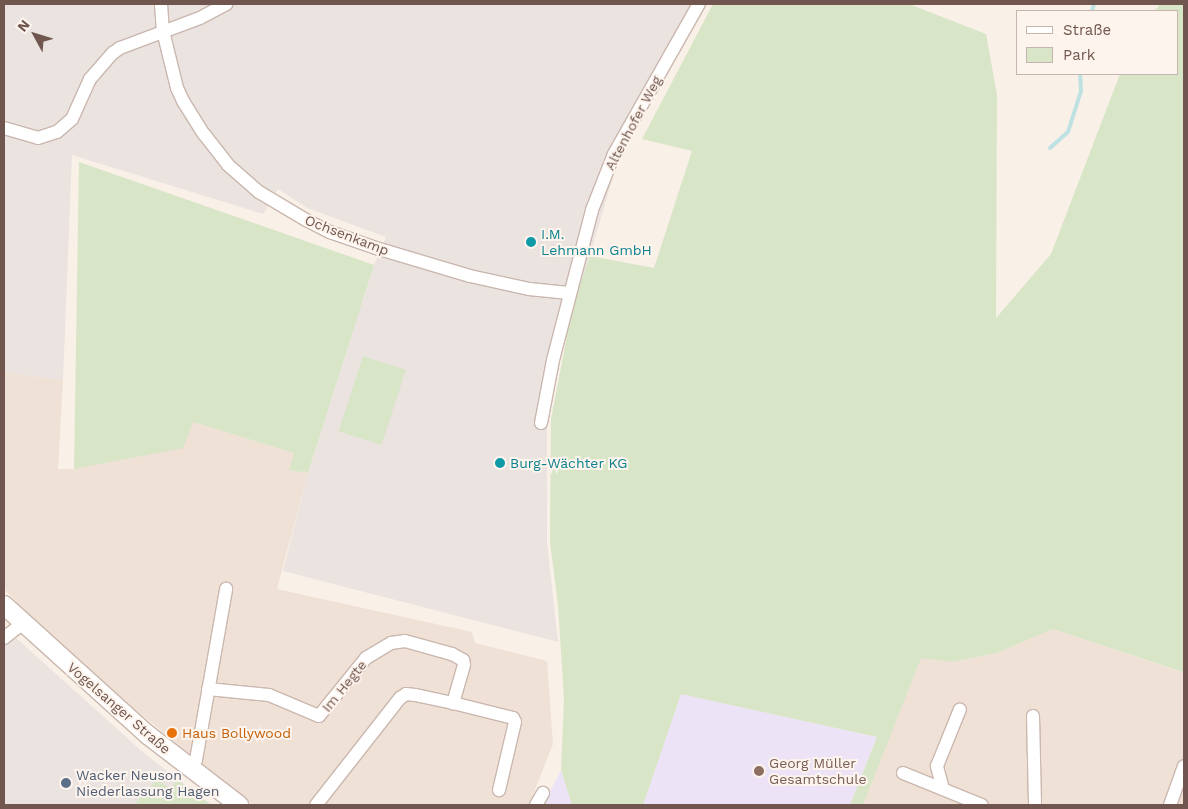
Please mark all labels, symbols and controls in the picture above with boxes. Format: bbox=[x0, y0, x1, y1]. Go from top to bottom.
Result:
north arrow bbox=[10, 10, 60, 60]
legend bbox=[1016, 10, 1178, 75]
text: N bbox=[14, 16, 33, 35]
text: Straße bbox=[1063, 21, 1111, 39]
text: Park bbox=[1063, 46, 1095, 64]
street label: Altenhofer Weg bbox=[601, 73, 665, 173]
street label: Ochsenkamp bbox=[302, 211, 392, 259]
place label: I.M. Lehmann GmbH bbox=[541, 226, 652, 258]
marker: I.M. Lehmann GmbH bbox=[525, 236, 537, 248]
place label: Burg-Wächter KG bbox=[510, 455, 628, 471]
marker: Burg-Wächter KG bbox=[494, 457, 506, 469]
street label: Im Hegte bbox=[318, 657, 370, 715]
street label: Vogelsanger Straße bbox=[64, 658, 174, 758]
place label: Haus Bollywood bbox=[182, 725, 291, 741]
marker: Haus Bollywood bbox=[166, 727, 178, 739]
place label: Georg Müller Gesamtschule bbox=[769, 755, 867, 788]
marker: Georg Müller Gesamtschule bbox=[753, 765, 765, 777]
place label: Wacker Neuson Niederlassung Hagen bbox=[76, 767, 219, 800]
marker: Wacker Neuson Niederlassung Hagen bbox=[60, 777, 72, 789]

